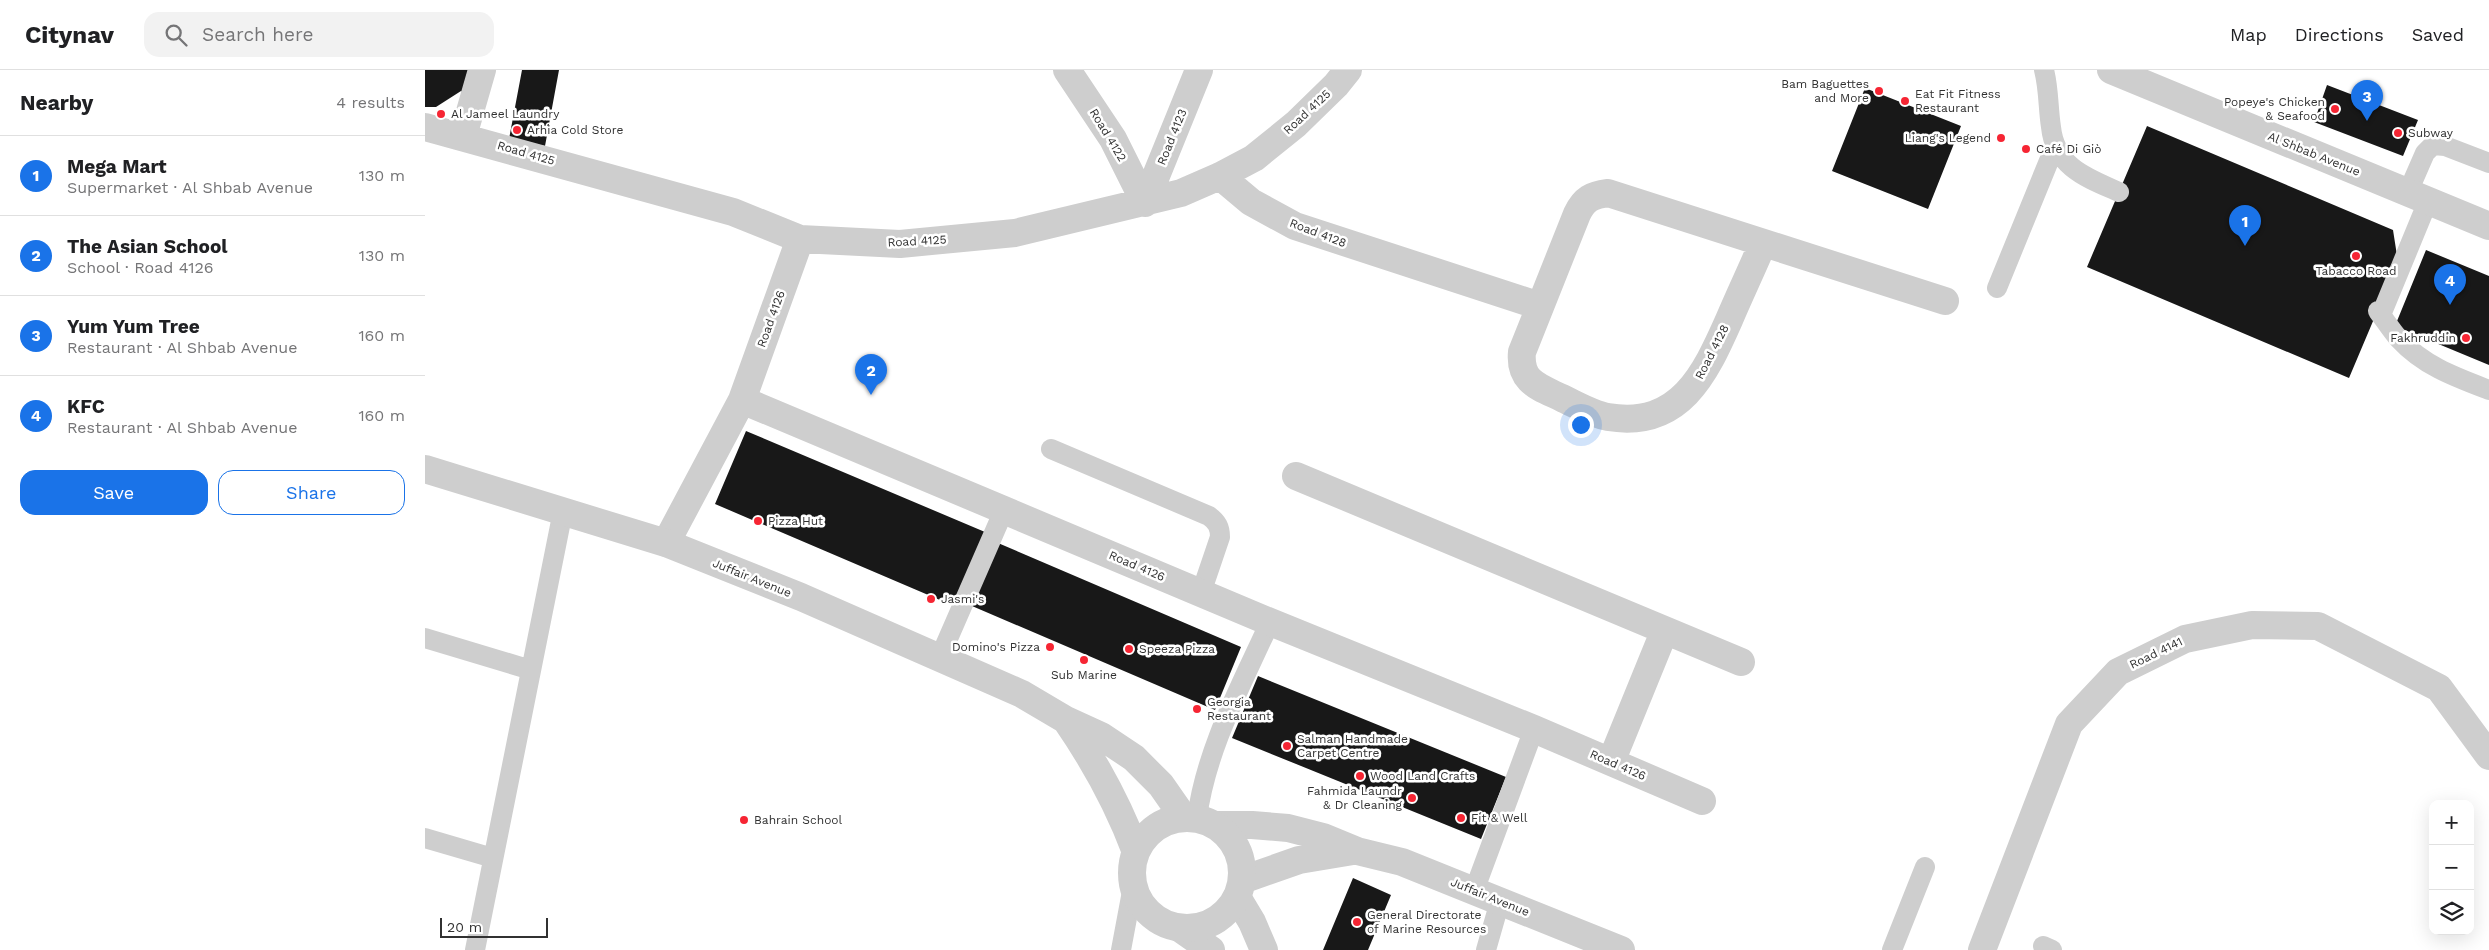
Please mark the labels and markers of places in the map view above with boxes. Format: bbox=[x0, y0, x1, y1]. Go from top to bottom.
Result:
place label: Bam Baguettes and More bbox=[1781, 77, 1869, 105]
pin: 3 bbox=[2351, 80, 2383, 121]
marker: Bam Baguettes and More bbox=[1873, 85, 1885, 97]
place label: Eat Fit Fitness Restaurant bbox=[1915, 87, 2001, 115]
marker: Eat Fit Fitness Restaurant bbox=[1899, 95, 1911, 107]
place label: Popeye's Chicken & Seafood bbox=[2224, 95, 2325, 123]
marker: Popeye's Chicken & Seafood bbox=[2329, 103, 2341, 115]
place label: Al Jameel Laundry bbox=[451, 107, 560, 121]
marker: Al Jameel Laundry bbox=[435, 108, 447, 120]
place label: Arhia Cold Store bbox=[527, 123, 623, 137]
marker: Arhia Cold Store bbox=[511, 124, 523, 136]
place label: Subway bbox=[2408, 126, 2454, 140]
marker: Subway bbox=[2392, 127, 2404, 139]
place label: Liang's Legend bbox=[1905, 131, 1991, 145]
marker: Liang's Legend bbox=[1995, 132, 2007, 144]
place label: Café Di Giò bbox=[2036, 142, 2102, 156]
marker: Café Di Giò bbox=[2020, 143, 2032, 155]
pin: 1 bbox=[2229, 205, 2261, 246]
marker: Tabacco Road bbox=[2350, 250, 2362, 262]
place label: Tabacco Road bbox=[2315, 264, 2397, 278]
pin: 4 bbox=[2434, 264, 2466, 305]
place label: Fakhruddin bbox=[2390, 331, 2456, 345]
marker: Fakhruddin bbox=[2460, 332, 2472, 344]
pin: 2 bbox=[855, 354, 887, 395]
place label: Pizza Hut bbox=[768, 514, 823, 528]
marker: Pizza Hut bbox=[752, 515, 764, 527]
place label: Jasmi's bbox=[941, 592, 984, 606]
marker: Jasmi's bbox=[925, 593, 937, 605]
place label: Domino's Pizza bbox=[952, 640, 1040, 654]
marker: Domino's Pizza bbox=[1044, 641, 1056, 653]
place label: Speeza Pizza bbox=[1139, 642, 1215, 656]
marker: Speeza Pizza bbox=[1123, 643, 1135, 655]
marker: Sub Marine bbox=[1078, 654, 1090, 666]
place label: Sub Marine bbox=[1051, 668, 1117, 682]
place label: Georgia Restaurant bbox=[1207, 695, 1271, 723]
marker: Georgia Restaurant bbox=[1191, 703, 1203, 715]
place label: Salman Handmade Carpet Centre bbox=[1297, 732, 1408, 760]
marker: Salman Handmade Carpet Centre bbox=[1281, 740, 1293, 752]
place label: Wood Land Crafts bbox=[1370, 769, 1475, 783]
marker: Wood Land Crafts bbox=[1354, 770, 1366, 782]
place label: Fahmida Laundr & Dr Cleaning bbox=[1307, 784, 1403, 812]
marker: Fahmida Laundr & Dr Cleaning bbox=[1406, 792, 1418, 804]
place label: Fit & Well bbox=[1471, 811, 1528, 825]
marker: Fit & Well bbox=[1455, 812, 1467, 824]
place label: Bahrain School bbox=[754, 813, 843, 827]
marker: Bahrain School bbox=[738, 814, 750, 826]
place label: General Directorate of Marine Resources bbox=[1367, 908, 1486, 936]
marker: General Directorate of Marine Resources bbox=[1351, 916, 1363, 928]

